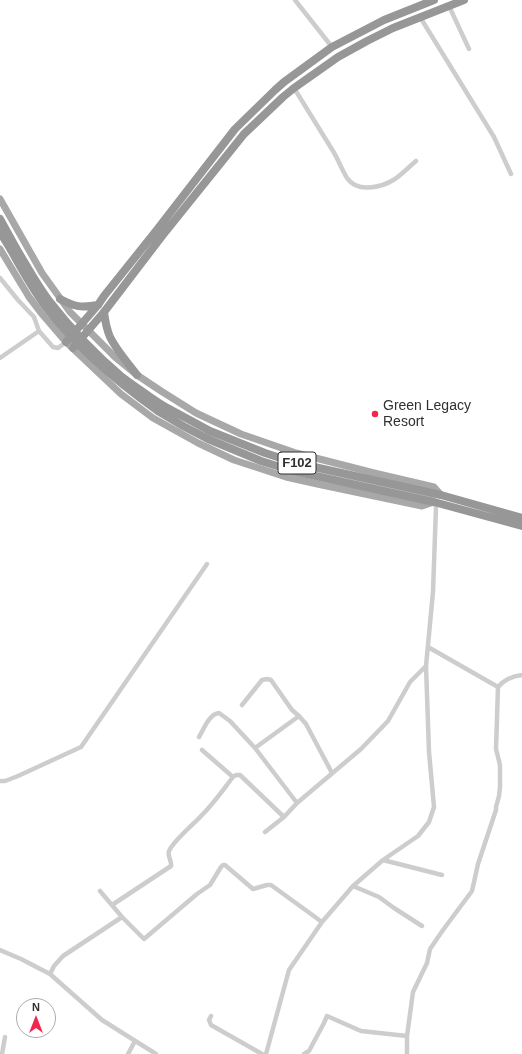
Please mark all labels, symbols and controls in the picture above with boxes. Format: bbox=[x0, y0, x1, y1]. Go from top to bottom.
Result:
place label: Green Legacy Resort bbox=[383, 398, 471, 430]
marker: Green Legacy Resort bbox=[370, 409, 380, 419]
road number: F102 bbox=[278, 452, 316, 474]
north arrow bbox=[16, 998, 56, 1038]
text: N bbox=[32, 1001, 40, 1013]

